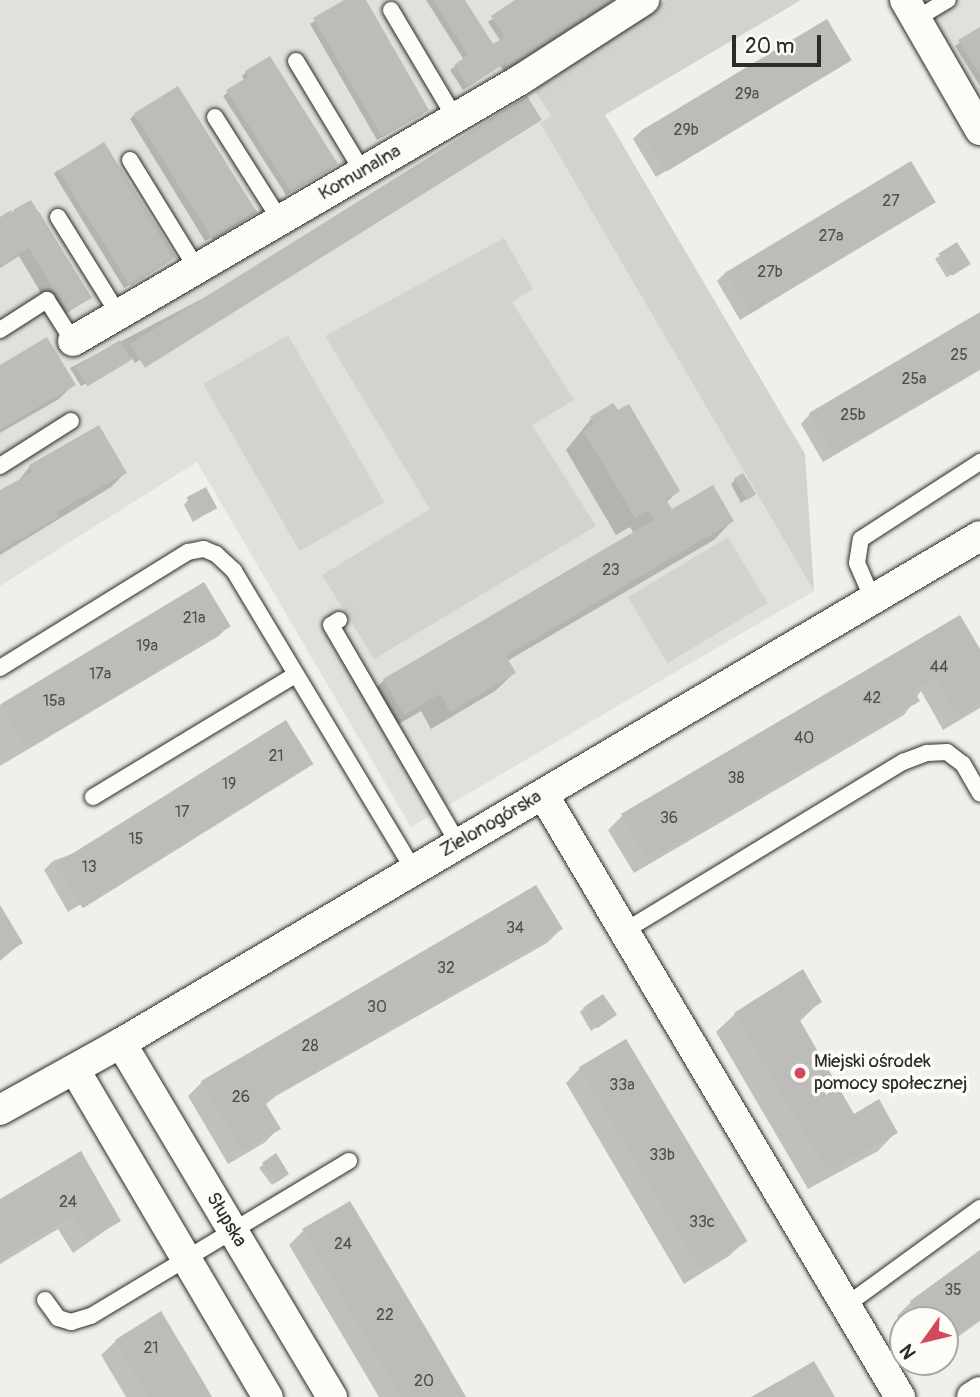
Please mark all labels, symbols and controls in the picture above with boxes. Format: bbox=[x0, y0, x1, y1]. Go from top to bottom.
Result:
scale bar bbox=[735, 21, 824, 65]
text: 20 m bbox=[745, 33, 794, 60]
house number: 29a bbox=[735, 84, 759, 104]
house number: 29b bbox=[673, 120, 699, 140]
street label: Komunalna bbox=[315, 140, 405, 206]
house number: 27 bbox=[882, 191, 900, 211]
house number: 27a bbox=[819, 226, 843, 246]
house number: 27b bbox=[757, 262, 783, 282]
house number: 25 bbox=[950, 345, 968, 365]
house number: 25a bbox=[901, 369, 927, 389]
house number: 25b bbox=[840, 405, 866, 425]
house number: 23 bbox=[602, 560, 620, 580]
house number: 21a bbox=[183, 608, 205, 628]
house number: 19a bbox=[136, 636, 158, 656]
house number: 44 bbox=[930, 657, 948, 677]
house number: 17a bbox=[89, 664, 111, 684]
house number: 42 bbox=[863, 688, 881, 708]
house number: 15a bbox=[43, 691, 65, 711]
house number: 40 bbox=[794, 728, 814, 748]
house number: 21 bbox=[268, 746, 284, 766]
house number: 38 bbox=[728, 768, 744, 788]
house number: 19 bbox=[222, 774, 236, 794]
street label: Zielonogórska bbox=[436, 786, 546, 862]
house number: 17 bbox=[175, 802, 189, 822]
house number: 36 bbox=[660, 808, 678, 828]
house number: 15 bbox=[129, 829, 143, 849]
house number: 13 bbox=[81, 857, 97, 877]
house number: 34 bbox=[506, 918, 524, 938]
house number: 32 bbox=[437, 958, 455, 978]
house number: 30 bbox=[367, 997, 387, 1017]
house number: 28 bbox=[301, 1036, 319, 1056]
place label: Miejski ośrodek pomocy społecznej bbox=[814, 1051, 967, 1095]
marker: Miejski ośrodek pomocy społecznej bbox=[792, 1065, 808, 1081]
house number: 33a bbox=[609, 1075, 635, 1095]
house number: 26 bbox=[232, 1087, 250, 1107]
house number: 33b bbox=[649, 1145, 675, 1165]
street label: Słupska bbox=[201, 1189, 251, 1251]
house number: 24 bbox=[59, 1192, 77, 1212]
house number: 33c bbox=[689, 1212, 715, 1232]
house number: 24 bbox=[334, 1234, 352, 1254]
house number: 35 bbox=[944, 1280, 962, 1300]
house number: 22 bbox=[376, 1305, 394, 1325]
north arrow bbox=[889, 1306, 959, 1376]
house number: 21 bbox=[143, 1338, 159, 1358]
text: N bbox=[895, 1340, 922, 1364]
house number: 20 bbox=[414, 1371, 434, 1391]

